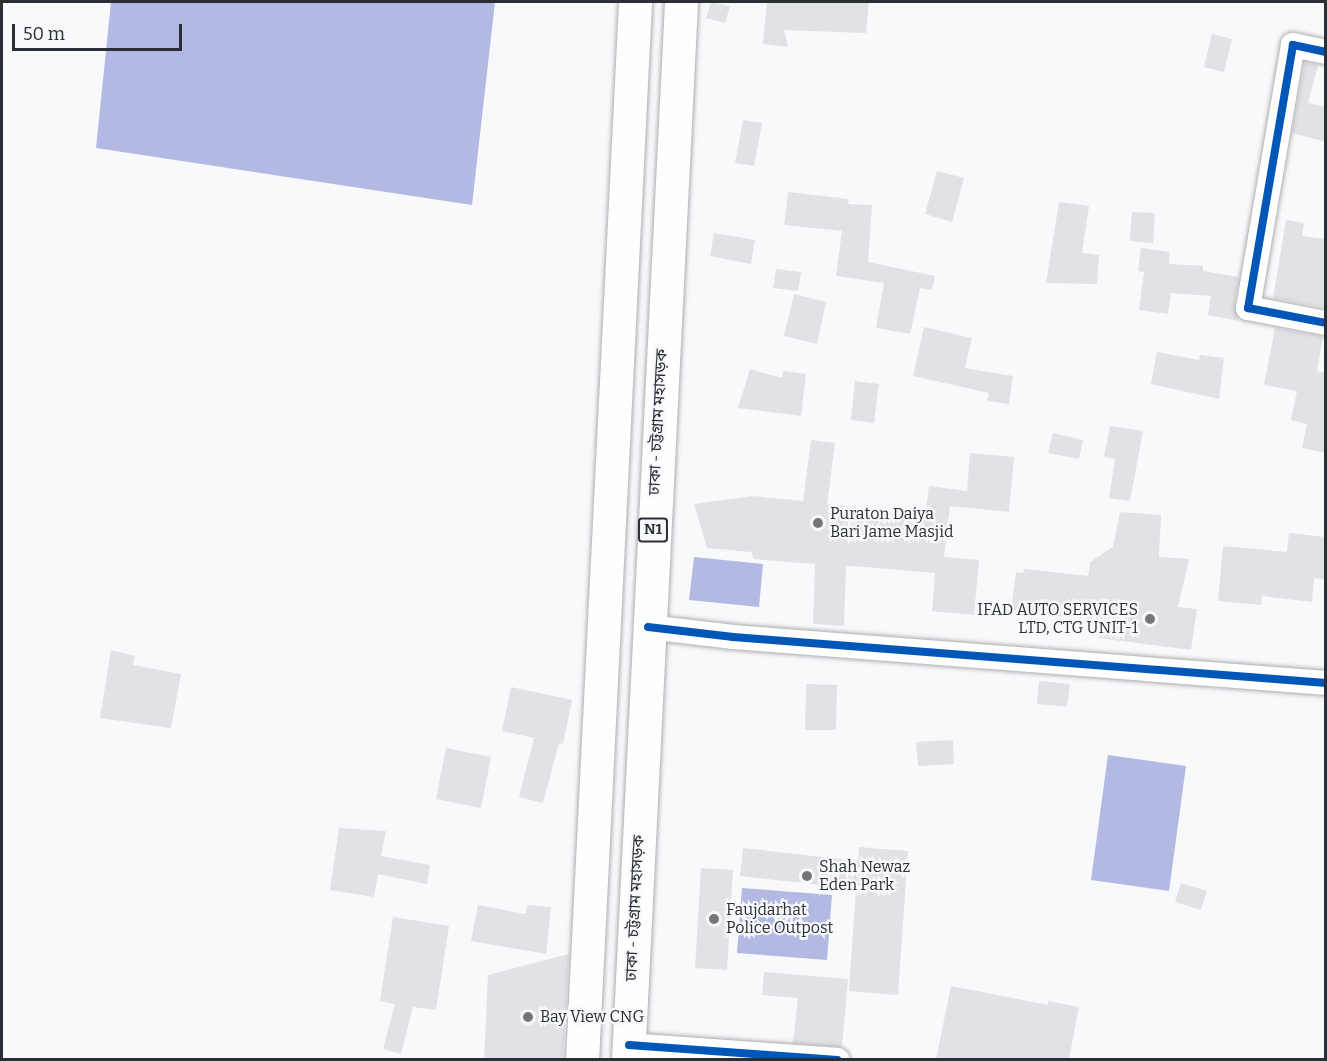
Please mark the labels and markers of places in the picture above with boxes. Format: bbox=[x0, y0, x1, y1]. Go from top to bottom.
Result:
place label: Puraton Daiya Bari Jame Masjid bbox=[830, 504, 953, 542]
marker: Puraton Daiya Bari Jame Masjid bbox=[811, 516, 825, 530]
place label: IFAD AUTO SERVICES LTD, CTG UNIT-1 bbox=[977, 600, 1138, 638]
marker: IFAD AUTO SERVICES LTD, CTG UNIT-1 bbox=[1143, 612, 1157, 626]
place label: Shah Newaz Eden Park bbox=[819, 857, 910, 895]
marker: Shah Newaz Eden Park bbox=[800, 869, 814, 883]
place label: Faujdarhat Police Outpost bbox=[726, 900, 833, 938]
marker: Faujdarhat Police Outpost bbox=[707, 912, 721, 926]
place label: Bay View CNG bbox=[540, 1007, 644, 1027]
marker: Bay View CNG bbox=[521, 1010, 535, 1024]

